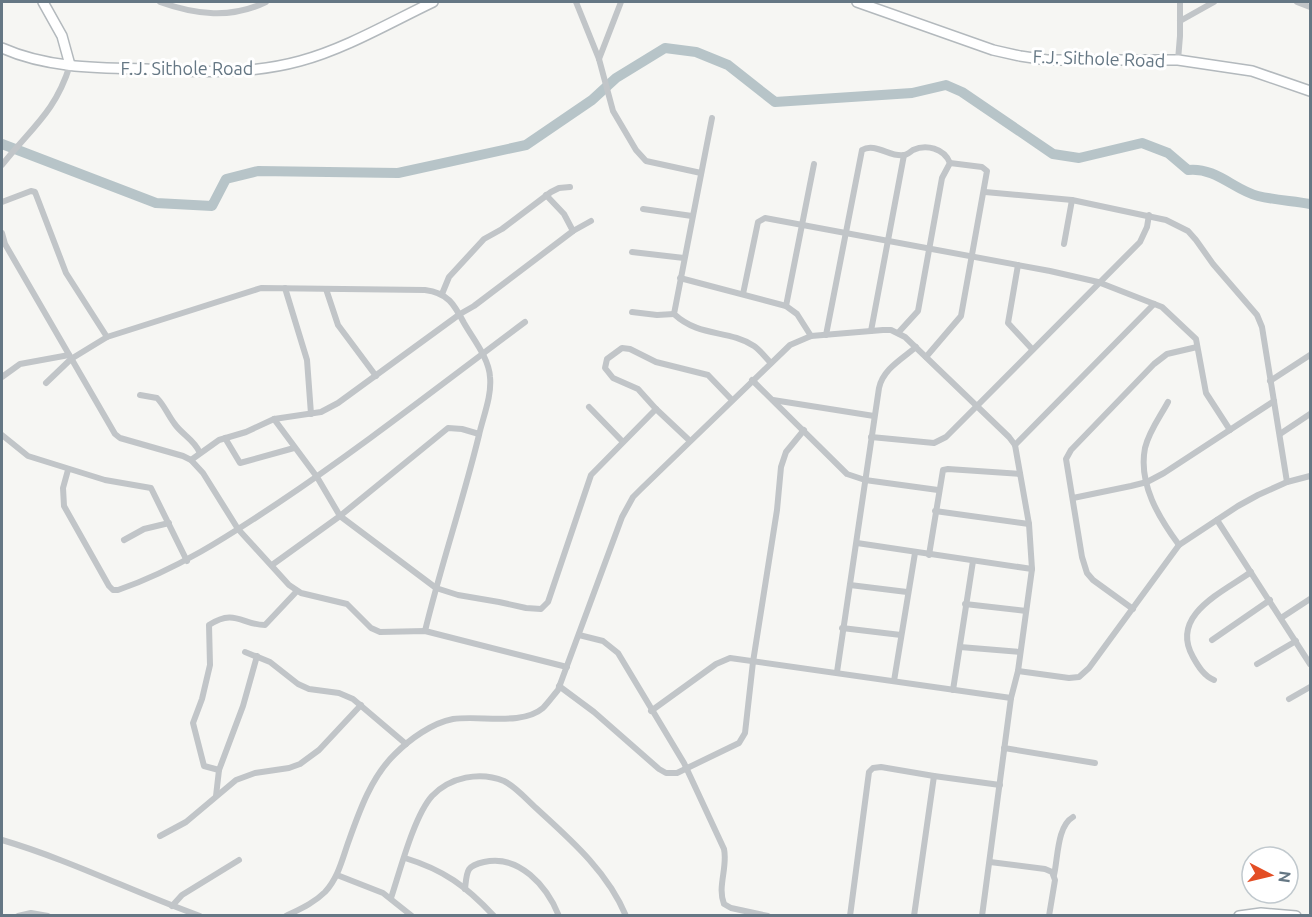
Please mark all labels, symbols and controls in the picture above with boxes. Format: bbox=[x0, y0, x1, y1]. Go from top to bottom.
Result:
street label: F.J. Sithole Road bbox=[1032, 46, 1166, 70]
street label: F.J. Sithole Road bbox=[121, 58, 253, 78]
north arrow bbox=[1240, 845, 1300, 905]
text: N bbox=[1275, 870, 1295, 884]

